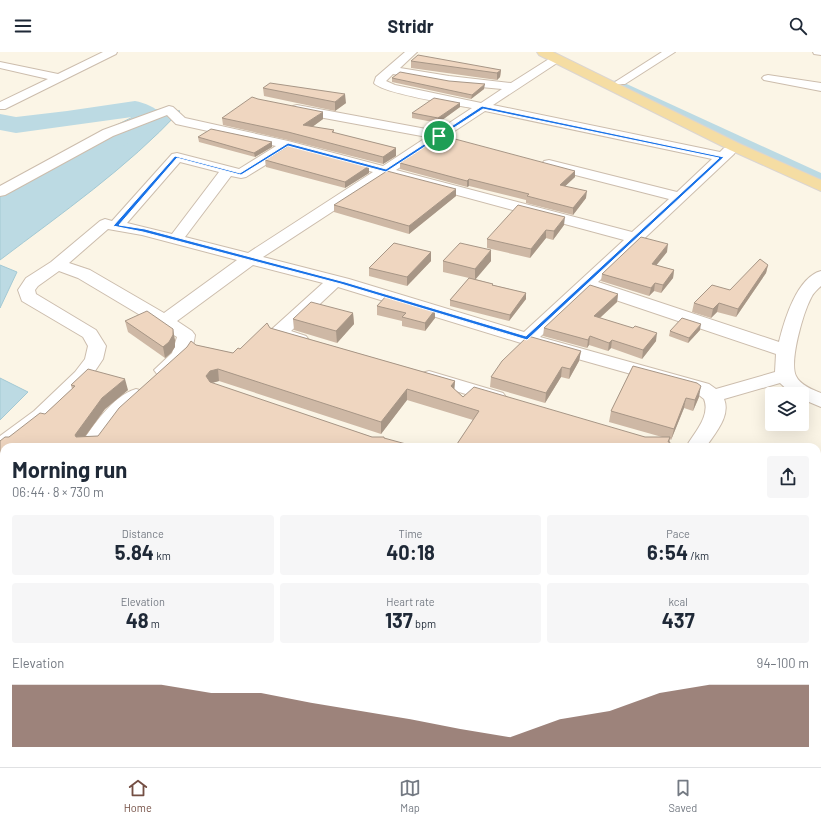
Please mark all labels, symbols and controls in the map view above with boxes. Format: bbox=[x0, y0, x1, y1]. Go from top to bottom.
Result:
icon: menu bbox=[12, 15, 34, 37]
text: Stridr bbox=[387, 15, 434, 37]
icon: search bbox=[787, 15, 809, 37]
pin bbox=[422, 119, 456, 153]
icon: arrive bbox=[428, 125, 450, 147]
map controls bbox=[765, 387, 809, 431]
button: layers bbox=[765, 387, 809, 431]
text: Morning run bbox=[12, 456, 127, 482]
button: share bbox=[767, 456, 809, 498]
text: 06:44 · 8 × 730 m bbox=[12, 484, 104, 500]
text: Distance bbox=[122, 527, 164, 540]
text: Time bbox=[399, 527, 422, 540]
text: Pace bbox=[666, 527, 690, 540]
text: 5.84 bbox=[115, 540, 154, 564]
text: 40:18 bbox=[386, 540, 435, 564]
text: 6:54 bbox=[647, 540, 688, 564]
text: km bbox=[154, 549, 171, 562]
text: /km bbox=[688, 549, 709, 562]
text: Elevation bbox=[121, 595, 165, 608]
text: Heart rate bbox=[386, 595, 435, 608]
text: kcal bbox=[669, 595, 688, 608]
text: 48 bbox=[126, 608, 149, 632]
text: 137 bbox=[385, 608, 413, 632]
text: 437 bbox=[662, 608, 695, 632]
text: m bbox=[149, 617, 160, 630]
text: bpm bbox=[413, 617, 436, 630]
text: Elevation bbox=[12, 655, 64, 671]
text: 94–100 m bbox=[757, 655, 809, 671]
tab: Home bbox=[124, 777, 152, 814]
tab: Map bbox=[399, 777, 421, 814]
tab: Saved bbox=[668, 777, 697, 814]

